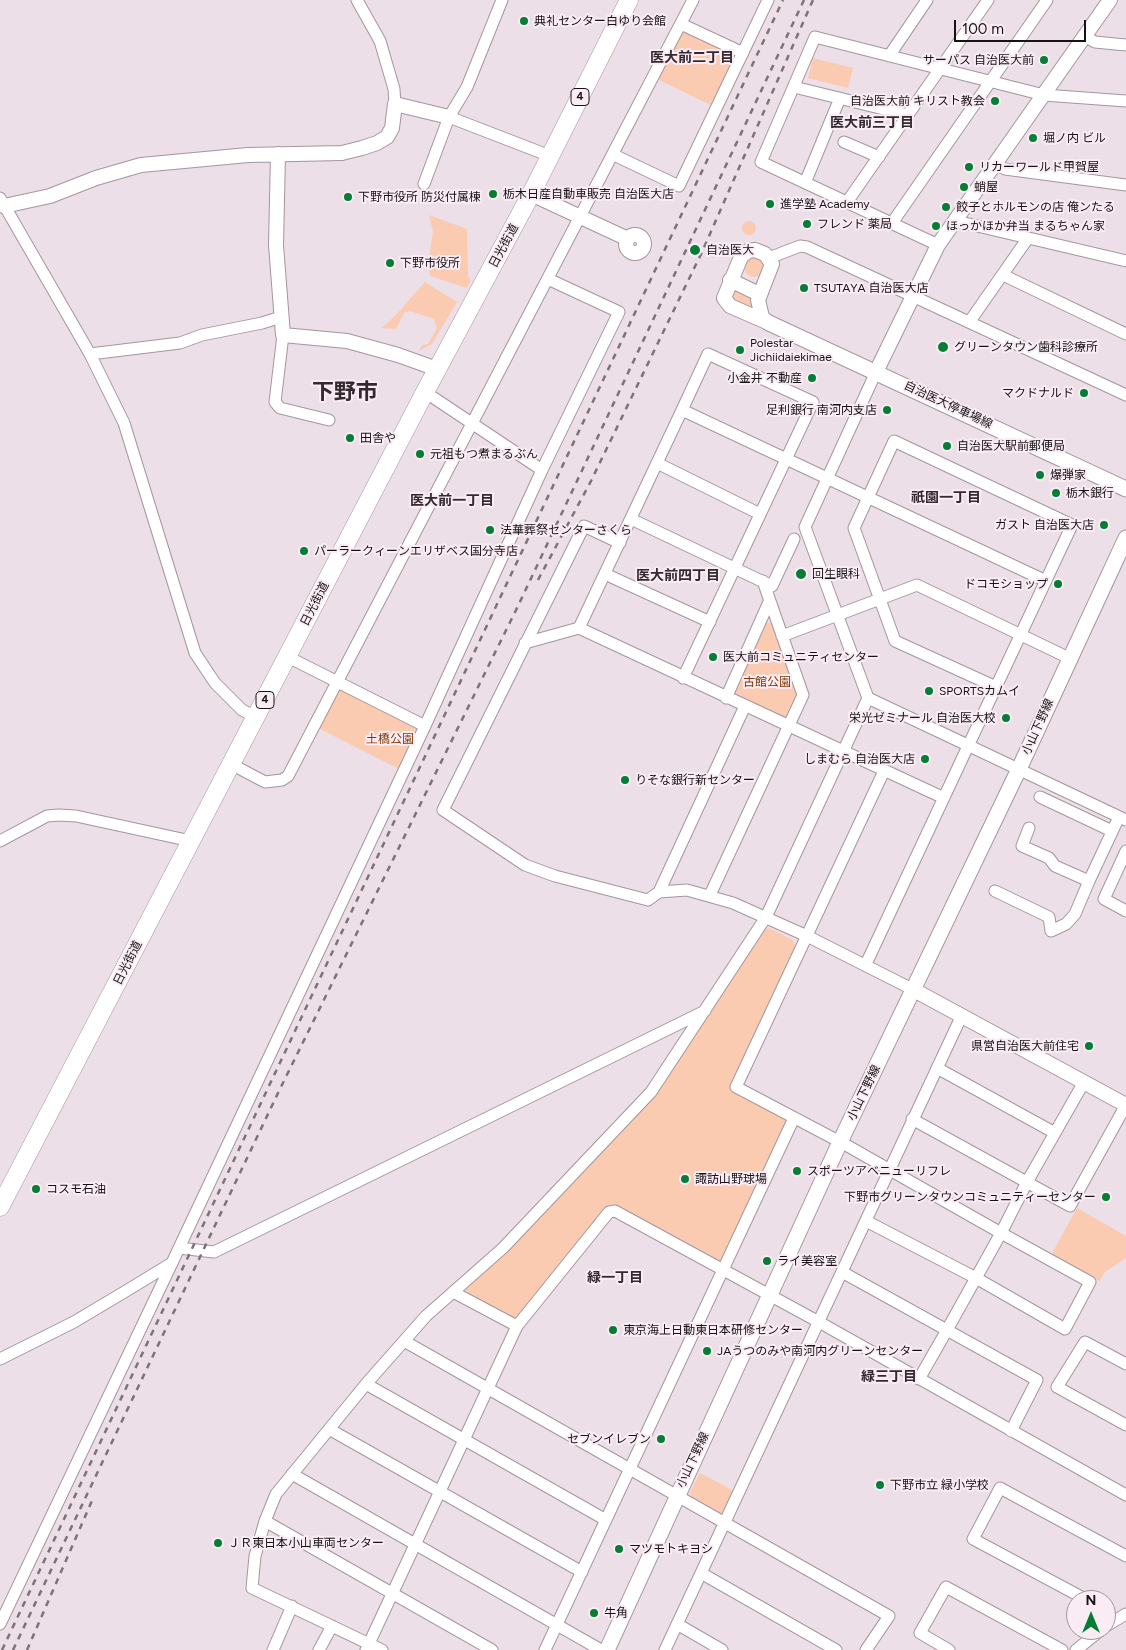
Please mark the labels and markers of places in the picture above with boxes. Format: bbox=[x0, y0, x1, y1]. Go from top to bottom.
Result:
place label: 典礼センター白ゆり会館 bbox=[534, 14, 666, 28]
marker: 典礼センター白ゆり会館 bbox=[518, 15, 530, 27]
place label: サーパス 自治医大前 bbox=[923, 53, 1034, 67]
marker: サーパス 自治医大前 bbox=[1038, 54, 1050, 66]
place label: 自治医大前 キリスト教会 bbox=[850, 94, 985, 108]
marker: 自治医大前 キリスト教会 bbox=[989, 95, 1001, 107]
place label: 堀ノ内 ビル bbox=[1043, 131, 1106, 145]
marker: 堀ノ内 ビル bbox=[1027, 132, 1039, 144]
place label: リカーワールド甲賀屋 bbox=[979, 160, 1099, 174]
marker: リカーワールド甲賀屋 bbox=[963, 161, 975, 173]
place label: 蛸屋 bbox=[974, 180, 998, 194]
marker: 蛸屋 bbox=[958, 181, 970, 193]
place label: 栃木日産自動車販売 自治医大店 bbox=[503, 187, 674, 201]
marker: 栃木日産自動車販売 自治医大店 bbox=[487, 188, 499, 200]
place label: 下野市役所 防災付属棟 bbox=[358, 190, 481, 204]
marker: 下野市役所 防災付属棟 bbox=[342, 191, 354, 203]
place label: 進学塾 Academy bbox=[780, 197, 870, 211]
marker: 進学塾 Academy bbox=[764, 198, 776, 210]
place label: 餃子とホルモンの店 俺ンたる bbox=[956, 200, 1115, 214]
marker: 餃子とホルモンの店 俺ンたる bbox=[940, 201, 952, 213]
place label: フレンド 薬局 bbox=[817, 217, 892, 231]
marker: フレンド 薬局 bbox=[801, 218, 813, 230]
place label: ほっかほか弁当 まるちゃん家 bbox=[946, 219, 1105, 233]
marker: ほっかほか弁当 まるちゃん家 bbox=[930, 220, 942, 232]
marker: 自治医大 bbox=[688, 243, 702, 257]
place label: 自治医大 bbox=[706, 243, 754, 257]
place label: 下野市役所 bbox=[400, 256, 460, 270]
marker: 下野市役所 bbox=[384, 257, 396, 269]
place label: TSUTAYA 自治医大店 bbox=[814, 281, 929, 295]
marker: TSUTAYA 自治医大店 bbox=[798, 282, 810, 294]
place label: Polestar Jichiidaiekimae bbox=[750, 336, 832, 364]
marker: グリーンタウン歯科診療所 bbox=[936, 340, 950, 354]
place label: グリーンタウン歯科診療所 bbox=[954, 340, 1098, 354]
marker: Polestar Jichiidaiekimae bbox=[734, 344, 746, 356]
place label: 小金井 不動産 bbox=[727, 371, 802, 385]
marker: 小金井 不動産 bbox=[806, 372, 818, 384]
place label: マクドナルド bbox=[1002, 386, 1074, 400]
marker: マクドナルド bbox=[1078, 387, 1090, 399]
place label: 足利銀行 南河内支店 bbox=[766, 403, 877, 417]
marker: 足利銀行 南河内支店 bbox=[881, 404, 893, 416]
place label: 田舎や bbox=[360, 431, 396, 445]
marker: 田舎や bbox=[344, 432, 356, 444]
place label: 自治医大駅前郵便局 bbox=[957, 439, 1065, 453]
marker: 自治医大駅前郵便局 bbox=[941, 440, 953, 452]
place label: 元祖もつ煮まるぶん bbox=[430, 447, 538, 461]
marker: 元祖もつ煮まるぶん bbox=[414, 448, 426, 460]
place label: 爆弾家 bbox=[1050, 468, 1086, 482]
marker: 爆弾家 bbox=[1034, 469, 1046, 481]
place label: 栃木銀行 bbox=[1066, 486, 1114, 500]
marker: 栃木銀行 bbox=[1050, 487, 1062, 499]
place label: ガスト 自治医大店 bbox=[995, 518, 1094, 532]
marker: ガスト 自治医大店 bbox=[1098, 519, 1110, 531]
place label: 法華葬祭センターさくら bbox=[500, 523, 632, 537]
marker: 法華葬祭センターさくら bbox=[484, 524, 496, 536]
place label: パーラークィーンエリザベス国分寺店 bbox=[314, 544, 518, 558]
marker: パーラークィーンエリザベス国分寺店 bbox=[298, 545, 310, 557]
marker: 回生眼科 bbox=[794, 567, 808, 581]
place label: 回生眼科 bbox=[812, 567, 860, 581]
place label: ドコモショップ bbox=[964, 577, 1048, 591]
marker: ドコモショップ bbox=[1052, 578, 1064, 590]
place label: 医大前コミュニティセンター bbox=[723, 650, 879, 664]
marker: 医大前コミュニティセンター bbox=[707, 651, 719, 663]
place label: SPORTSカムイ bbox=[939, 684, 1020, 698]
marker: SPORTSカムイ bbox=[923, 685, 935, 697]
place label: 栄光ゼミナール 自治医大校 bbox=[849, 711, 996, 725]
marker: 栄光ゼミナール 自治医大校 bbox=[1000, 712, 1012, 724]
place label: しまむら 自治医大店 bbox=[804, 752, 915, 766]
marker: しまむら 自治医大店 bbox=[919, 753, 931, 765]
place label: りそな銀行新センター bbox=[635, 773, 755, 787]
marker: りそな銀行新センター bbox=[619, 774, 631, 786]
place label: 県営自治医大前住宅 bbox=[971, 1039, 1079, 1053]
marker: 県営自治医大前住宅 bbox=[1083, 1040, 1095, 1052]
place label: スポーツアベニューリフレ bbox=[807, 1164, 951, 1178]
marker: スポーツアベニューリフレ bbox=[791, 1165, 803, 1177]
place label: 諏訪山野球場 bbox=[695, 1172, 767, 1186]
marker: 諏訪山野球場 bbox=[679, 1173, 691, 1185]
place label: コスモ石油 bbox=[46, 1182, 106, 1196]
marker: コスモ石油 bbox=[30, 1183, 42, 1195]
place label: 下野市グリーンタウンコミュニティーセンター bbox=[844, 1190, 1096, 1204]
marker: 下野市グリーンタウンコミュニティーセンター bbox=[1100, 1191, 1112, 1203]
place label: ライ美容室 bbox=[777, 1254, 837, 1268]
marker: ライ美容室 bbox=[761, 1255, 773, 1267]
place label: 東京海上日動東日本研修センター bbox=[623, 1323, 803, 1337]
marker: 東京海上日動東日本研修センター bbox=[607, 1324, 619, 1336]
place label: JAうつのみや南河内グリーンセンター bbox=[717, 1344, 923, 1358]
marker: JAうつのみや南河内グリーンセンター bbox=[701, 1345, 713, 1357]
place label: セブンイレブン bbox=[567, 1432, 651, 1446]
marker: セブンイレブン bbox=[655, 1433, 667, 1445]
place label: 下野市立 緑小学校 bbox=[890, 1478, 989, 1492]
marker: 下野市立 緑小学校 bbox=[874, 1479, 886, 1491]
place label: ＪＲ東日本小山車両センター bbox=[228, 1536, 384, 1550]
marker: ＪＲ東日本小山車両センター bbox=[212, 1537, 224, 1549]
place label: マツモトキヨシ bbox=[629, 1542, 713, 1556]
marker: マツモトキヨシ bbox=[613, 1543, 625, 1555]
place label: 牛角 bbox=[604, 1606, 628, 1620]
marker: 牛角 bbox=[588, 1607, 600, 1619]

